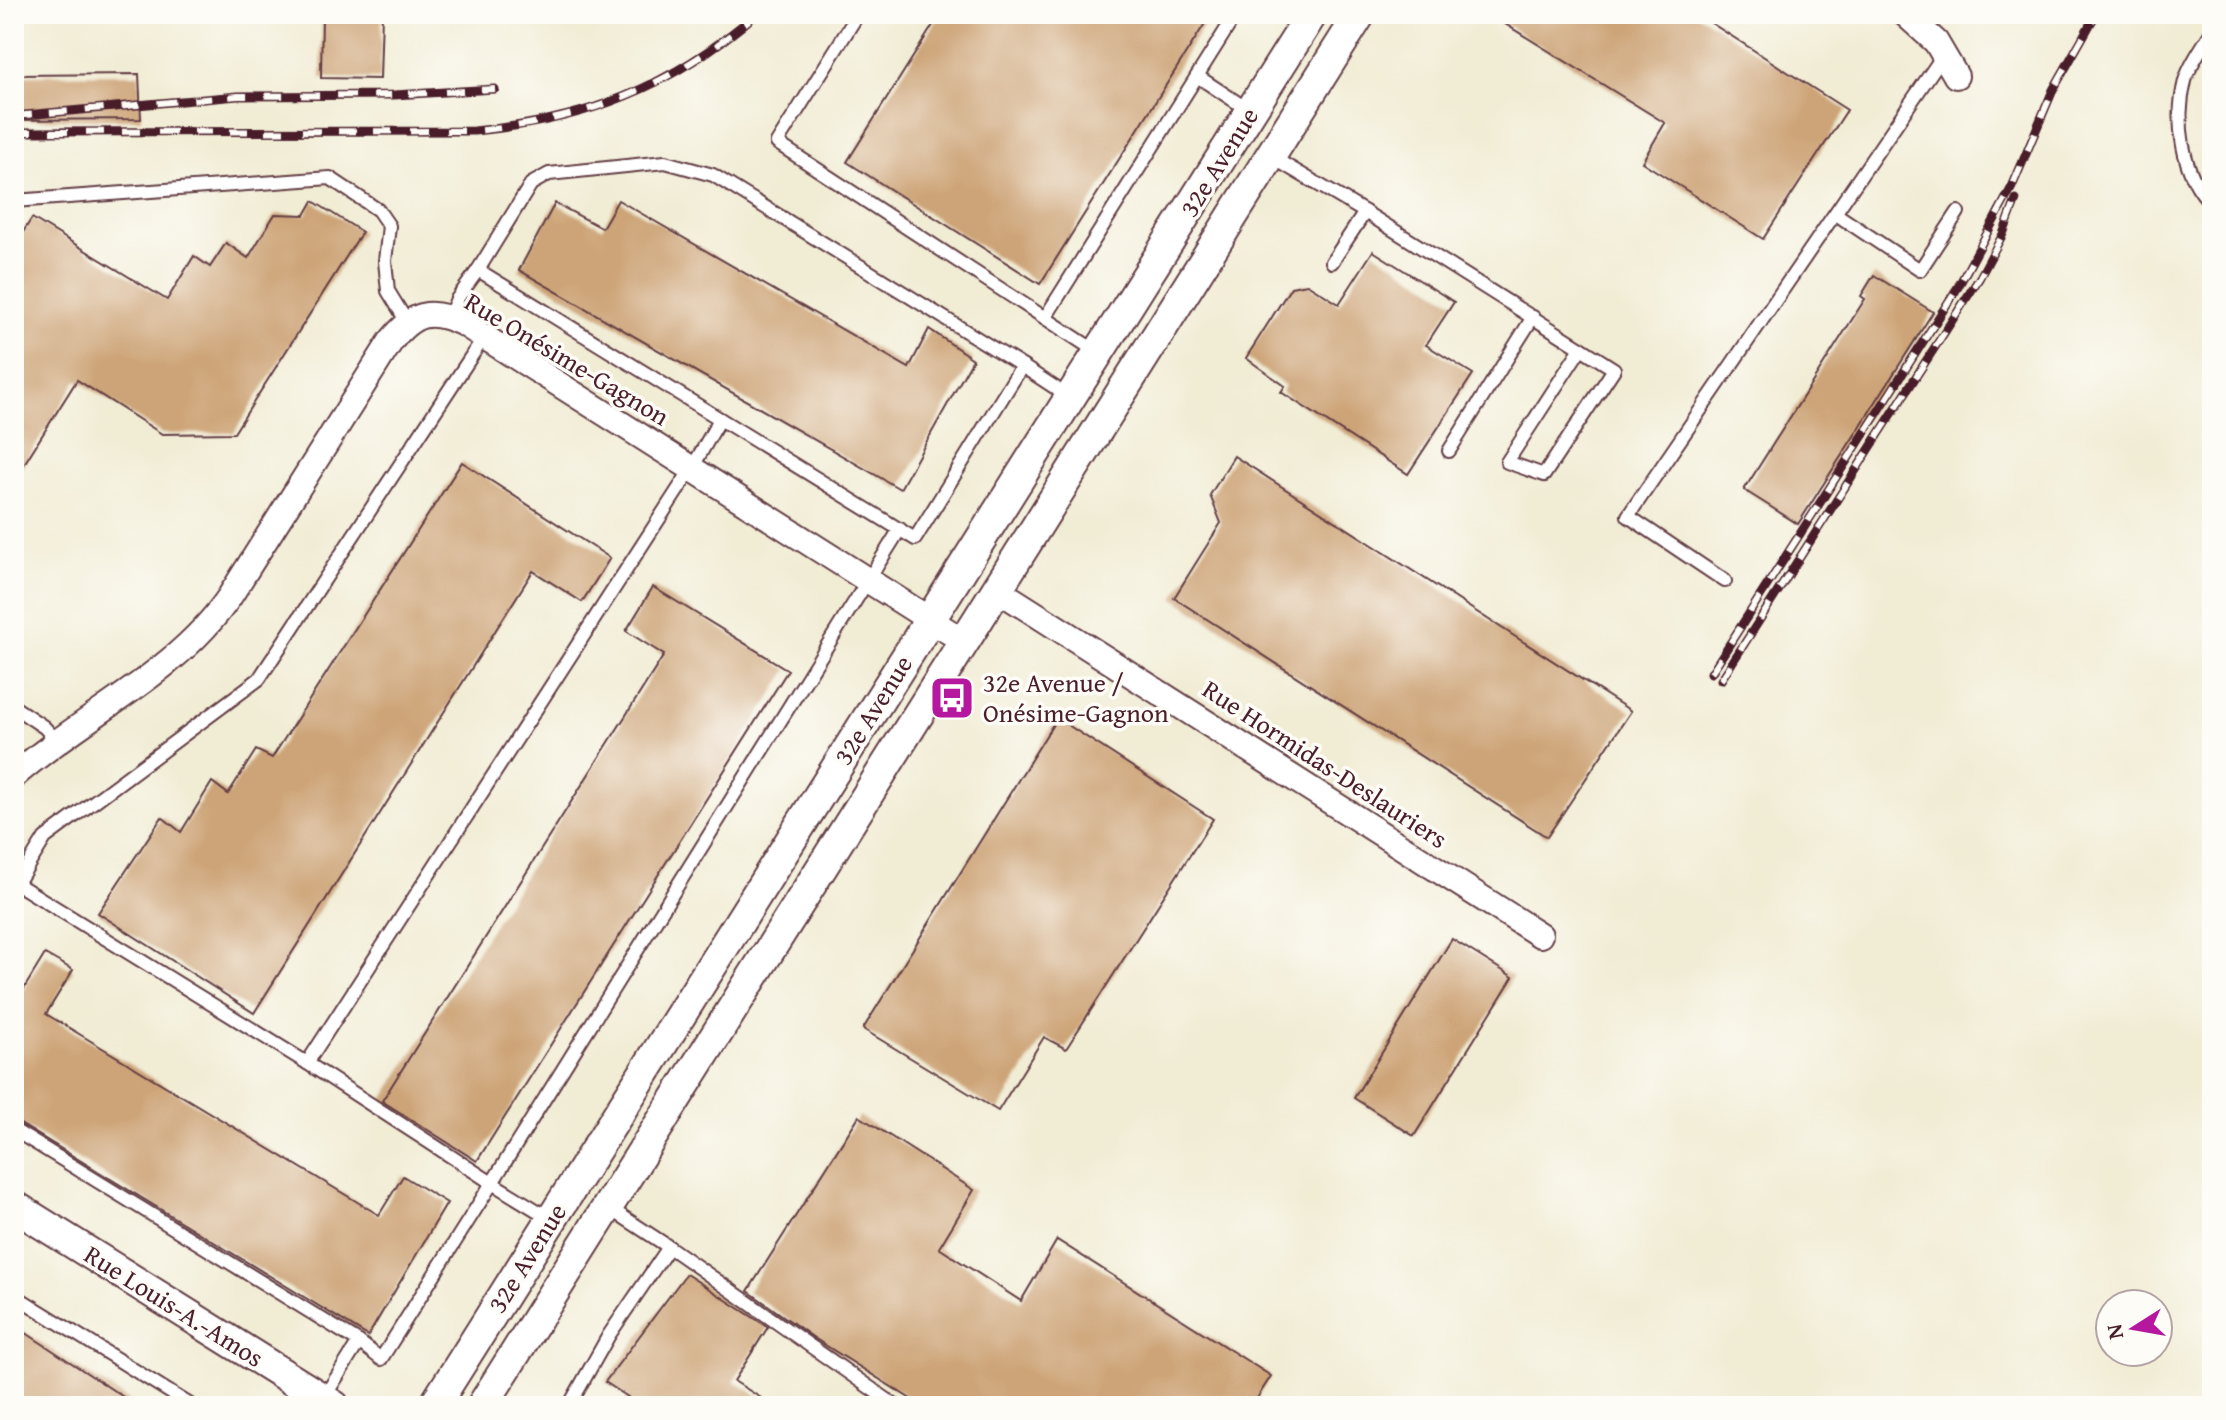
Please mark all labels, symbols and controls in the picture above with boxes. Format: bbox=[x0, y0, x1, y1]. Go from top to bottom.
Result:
street label: 32e Avenue bbox=[1169, 99, 1268, 224]
street label: Rue Onésime-Gagnon bbox=[458, 282, 677, 435]
street label: 32e Avenue bbox=[823, 647, 922, 772]
place label: 32e Avenue / Onésime-Gagnon bbox=[983, 663, 1169, 732]
street label: Rue Hormidas-Deslauriers bbox=[1195, 670, 1456, 858]
bus stop icon: 32e Avenue / Onésime-Gagnon bbox=[928, 674, 976, 722]
street label: 32e Avenue bbox=[477, 1195, 576, 1320]
street label: Rue Louis-A.-Amos bbox=[77, 1235, 272, 1376]
north arrow bbox=[2094, 1288, 2174, 1368]
text: N bbox=[2097, 1321, 2131, 1342]

